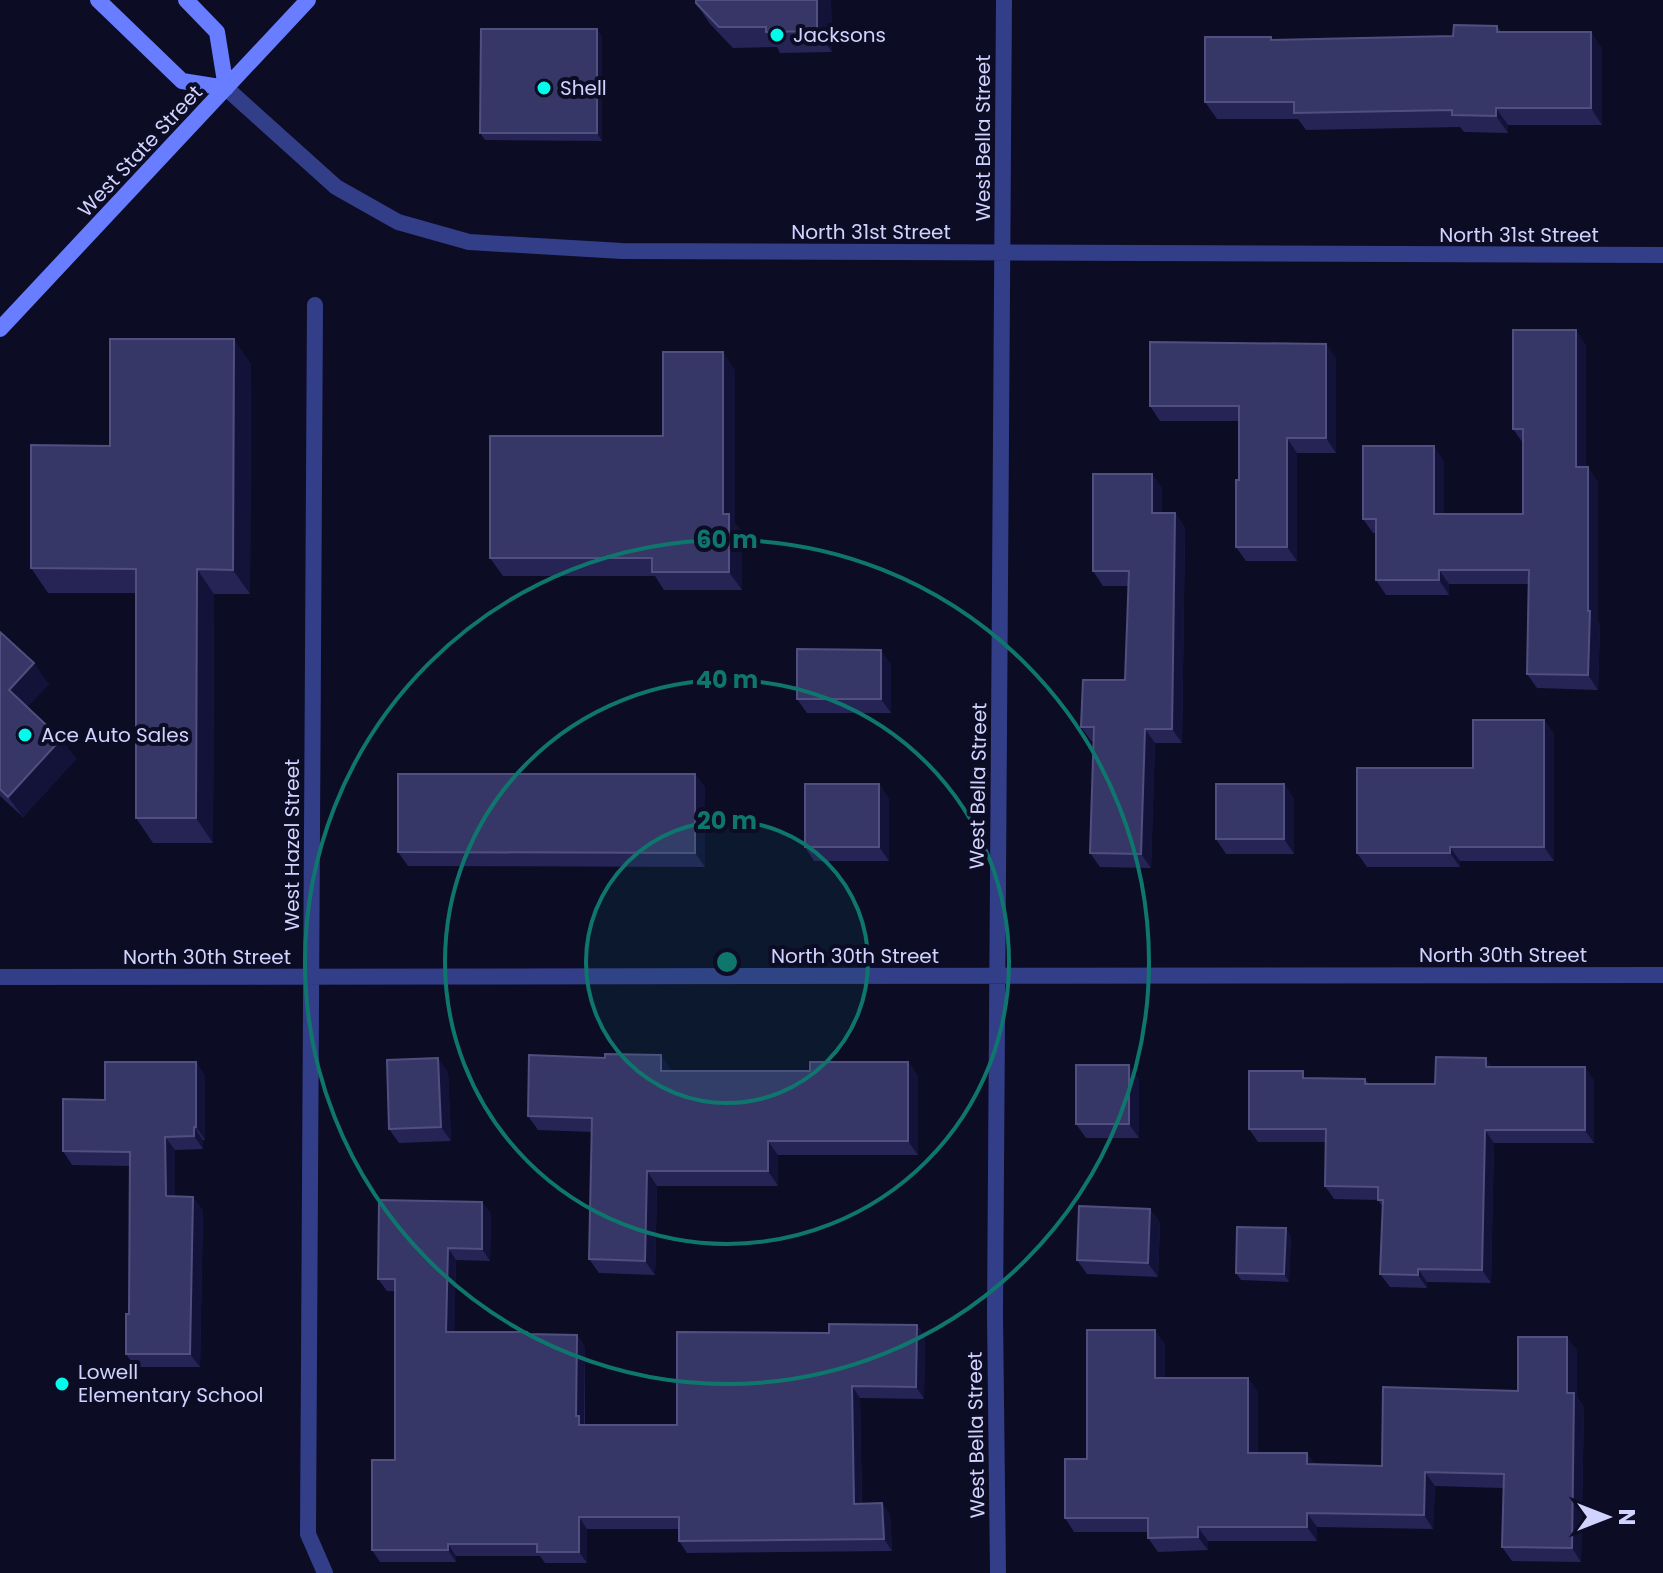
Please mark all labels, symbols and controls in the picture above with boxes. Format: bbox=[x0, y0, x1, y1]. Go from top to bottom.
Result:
place label: Jacksons bbox=[793, 21, 886, 49]
marker: Jacksons bbox=[768, 26, 786, 44]
street label: West Bella Street bbox=[969, 55, 997, 221]
place label: Shell bbox=[560, 74, 607, 102]
street label: West State Street bbox=[71, 79, 209, 223]
marker: Shell bbox=[535, 79, 553, 97]
street label: North 31st Street bbox=[791, 218, 951, 246]
street label: North 31st Street bbox=[1439, 221, 1599, 249]
text: 60 m bbox=[696, 523, 758, 556]
text: 40 m bbox=[696, 663, 758, 696]
street label: West Bella Street bbox=[963, 702, 993, 870]
place label: Ace Auto Sales bbox=[41, 721, 189, 749]
marker: Ace Auto Sales bbox=[16, 726, 34, 744]
street label: West Hazel Street bbox=[278, 759, 306, 931]
text: 20 m bbox=[697, 804, 757, 837]
street label: North 30th Street bbox=[1419, 941, 1587, 969]
street label: North 30th Street bbox=[771, 942, 939, 970]
street label: North 30th Street bbox=[123, 943, 291, 971]
centre of rings bbox=[713, 948, 741, 976]
street label: West Bella Street bbox=[961, 1351, 991, 1519]
place label: Lowell Elementary School bbox=[78, 1358, 263, 1409]
marker: Lowell Elementary School bbox=[53, 1375, 71, 1393]
north arrow bbox=[1567, 1477, 1647, 1557]
text: N bbox=[1611, 1509, 1642, 1525]

